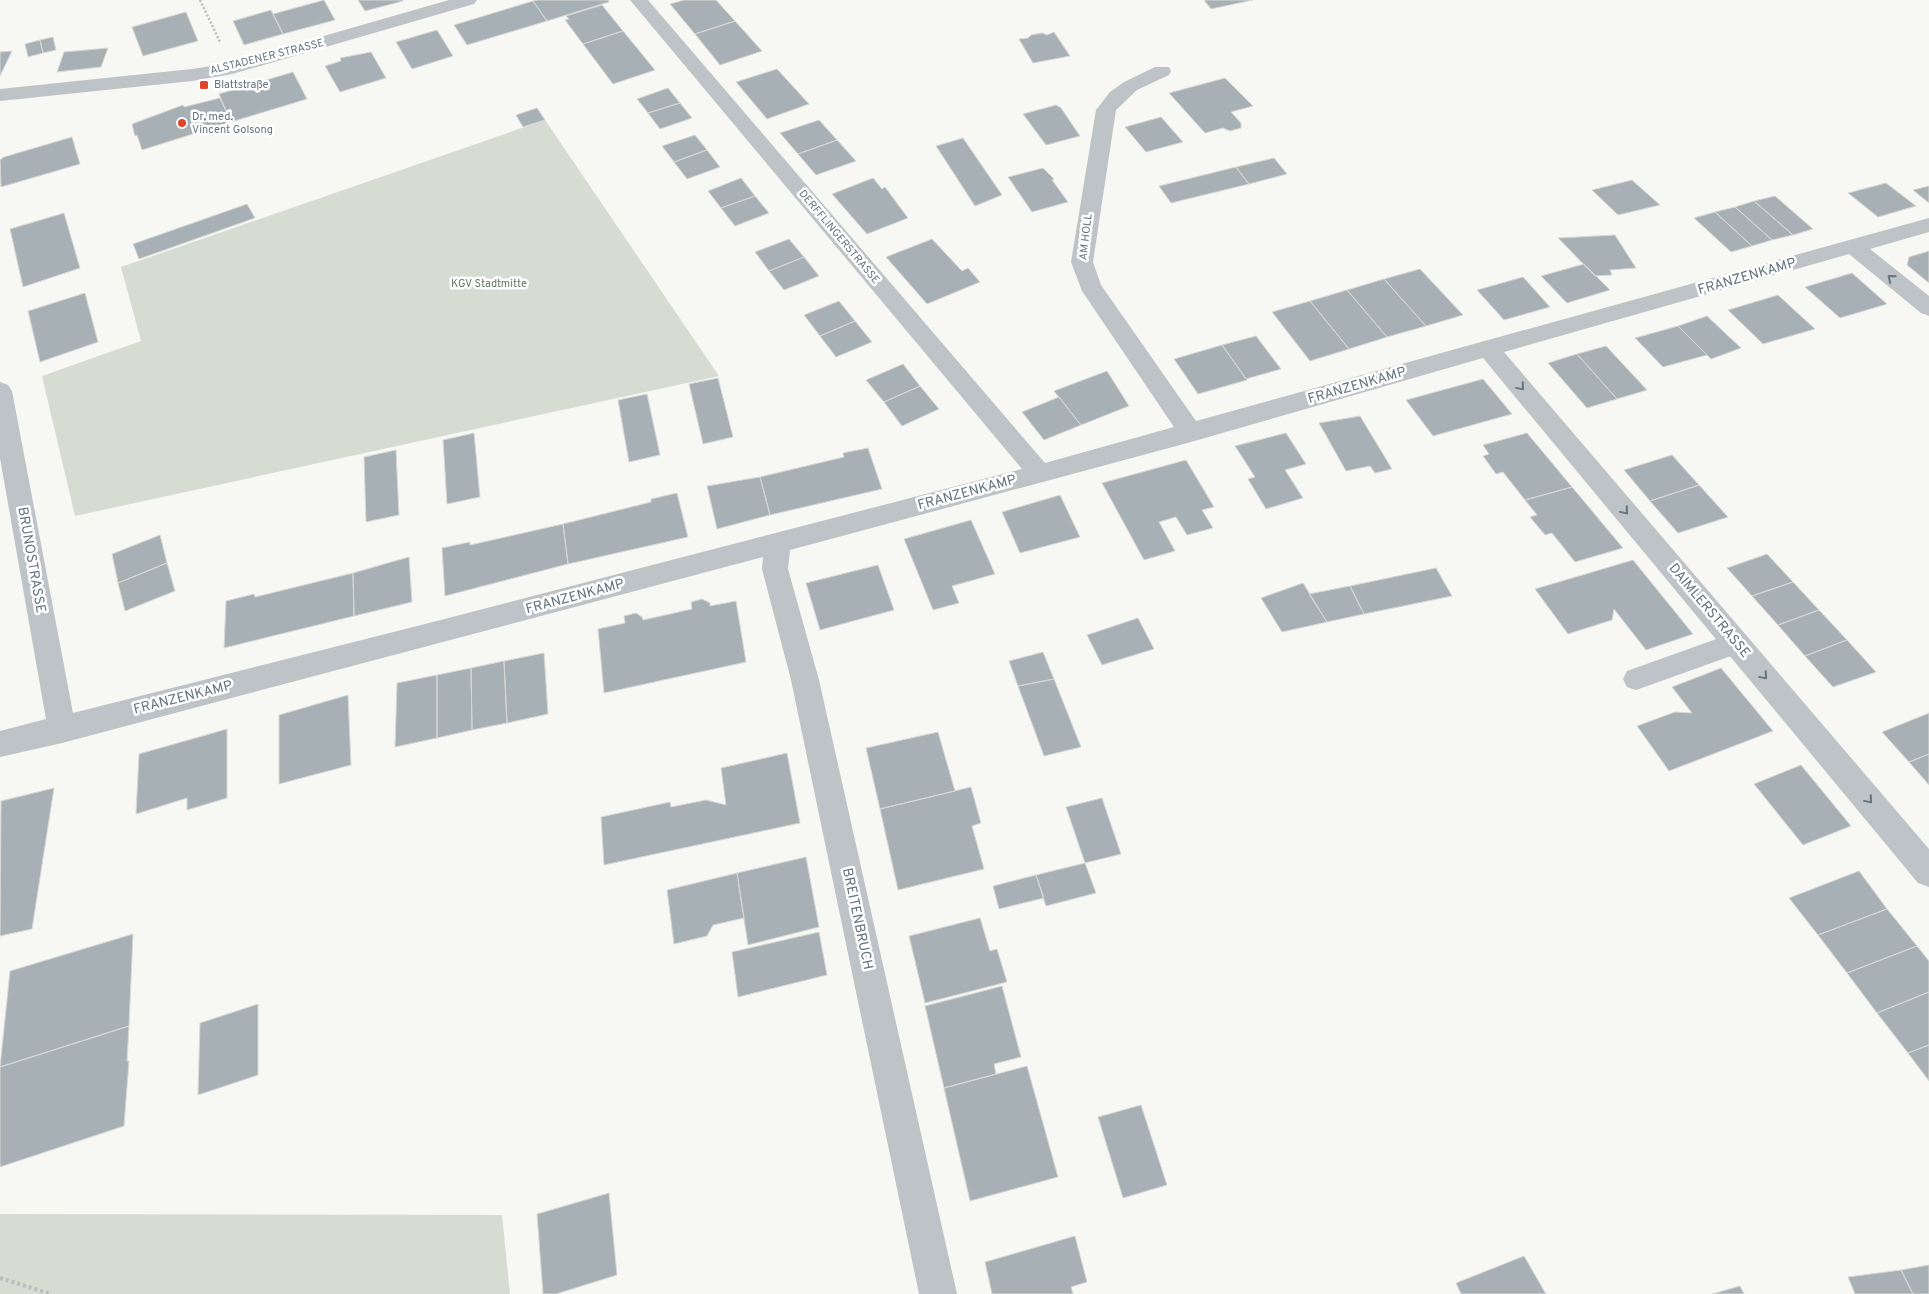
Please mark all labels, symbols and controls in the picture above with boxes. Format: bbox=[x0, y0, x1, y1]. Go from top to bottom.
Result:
street label: ALSTADENER STRASSE bbox=[209, 36, 325, 78]
place label: Blattstraße bbox=[214, 78, 268, 92]
marker: Blattstraße bbox=[198, 79, 210, 91]
place label: Dr. med. Vincent Golsong bbox=[192, 110, 273, 137]
marker: Dr. med. Vincent Golsong bbox=[176, 117, 188, 129]
street label: DERFFLINGERSTRASSE bbox=[795, 187, 883, 287]
street label: AM HOLL bbox=[1076, 213, 1096, 261]
street label: FRANZENKAMP bbox=[1696, 255, 1798, 299]
one-way arrow bbox=[1888, 274, 1897, 283]
park label: KGV Stadtmitte bbox=[451, 277, 527, 291]
street label: FRANZENKAMP bbox=[1306, 364, 1408, 408]
one-way arrow bbox=[1515, 381, 1523, 390]
street label: FRANZENKAMP bbox=[916, 472, 1018, 514]
street label: BRUNOSTRASSE bbox=[13, 506, 49, 614]
one-way arrow bbox=[1620, 506, 1629, 515]
street label: DAIMLERSTRASSE bbox=[1665, 560, 1753, 662]
street label: FRANZENKAMP bbox=[524, 576, 626, 618]
one-way arrow bbox=[1758, 670, 1767, 679]
street label: FRANZENKAMP bbox=[132, 677, 234, 718]
one-way arrow bbox=[1863, 794, 1871, 803]
street label: BREITENBRUCH bbox=[838, 867, 876, 971]

